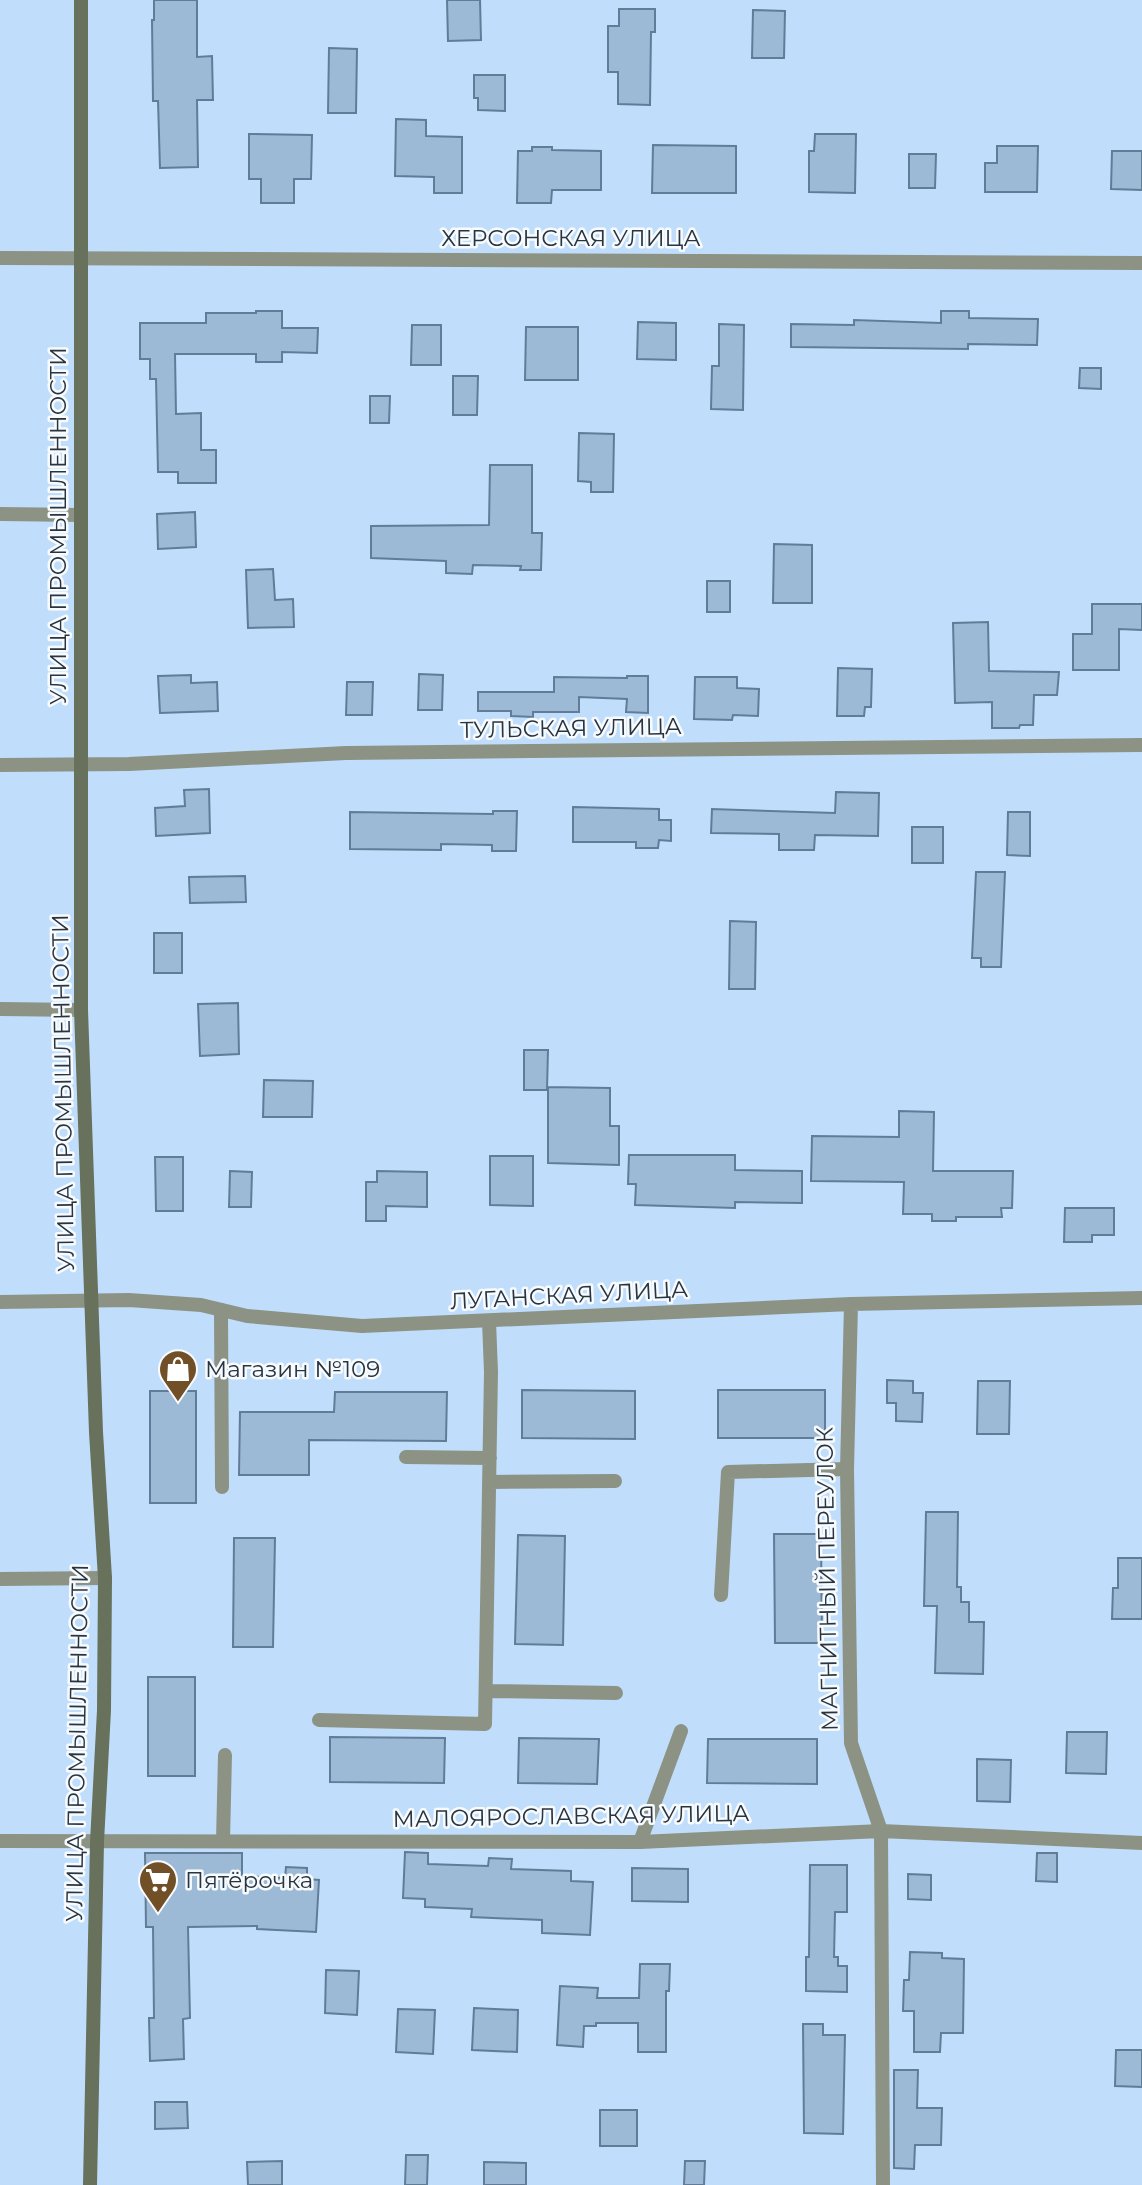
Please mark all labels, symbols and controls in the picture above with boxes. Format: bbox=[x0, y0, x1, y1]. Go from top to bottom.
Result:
street label: ХЕРСОНСКАЯ УЛИЦА bbox=[441, 224, 701, 252]
street label: УЛИЦА ПРОМЫШЛЕННОСТИ bbox=[44, 347, 72, 705]
street label: ТУЛЬСКАЯ УЛИЦА bbox=[460, 712, 682, 744]
street label: УЛИЦА ПРОМЫШЛЕННОСТИ bbox=[46, 914, 80, 1272]
street label: ЛУГАНСКАЯ УЛИЦА bbox=[449, 1275, 689, 1315]
shop icon: Магазин №109 bbox=[157, 1348, 199, 1403]
place label: Магазин №109 bbox=[205, 1355, 380, 1383]
street label: МАГНИТНЫЙ ПЕРЕУЛОК bbox=[810, 1427, 844, 1731]
street label: УЛИЦА ПРОМЫШЛЕННОСТИ bbox=[60, 1564, 94, 1922]
street label: МАЛОЯРОСЛАВСКАЯ УЛИЦА bbox=[392, 1799, 750, 1833]
supermarket icon: Пятёрочка bbox=[137, 1859, 179, 1914]
place label: Пятёрочка bbox=[185, 1866, 313, 1894]

